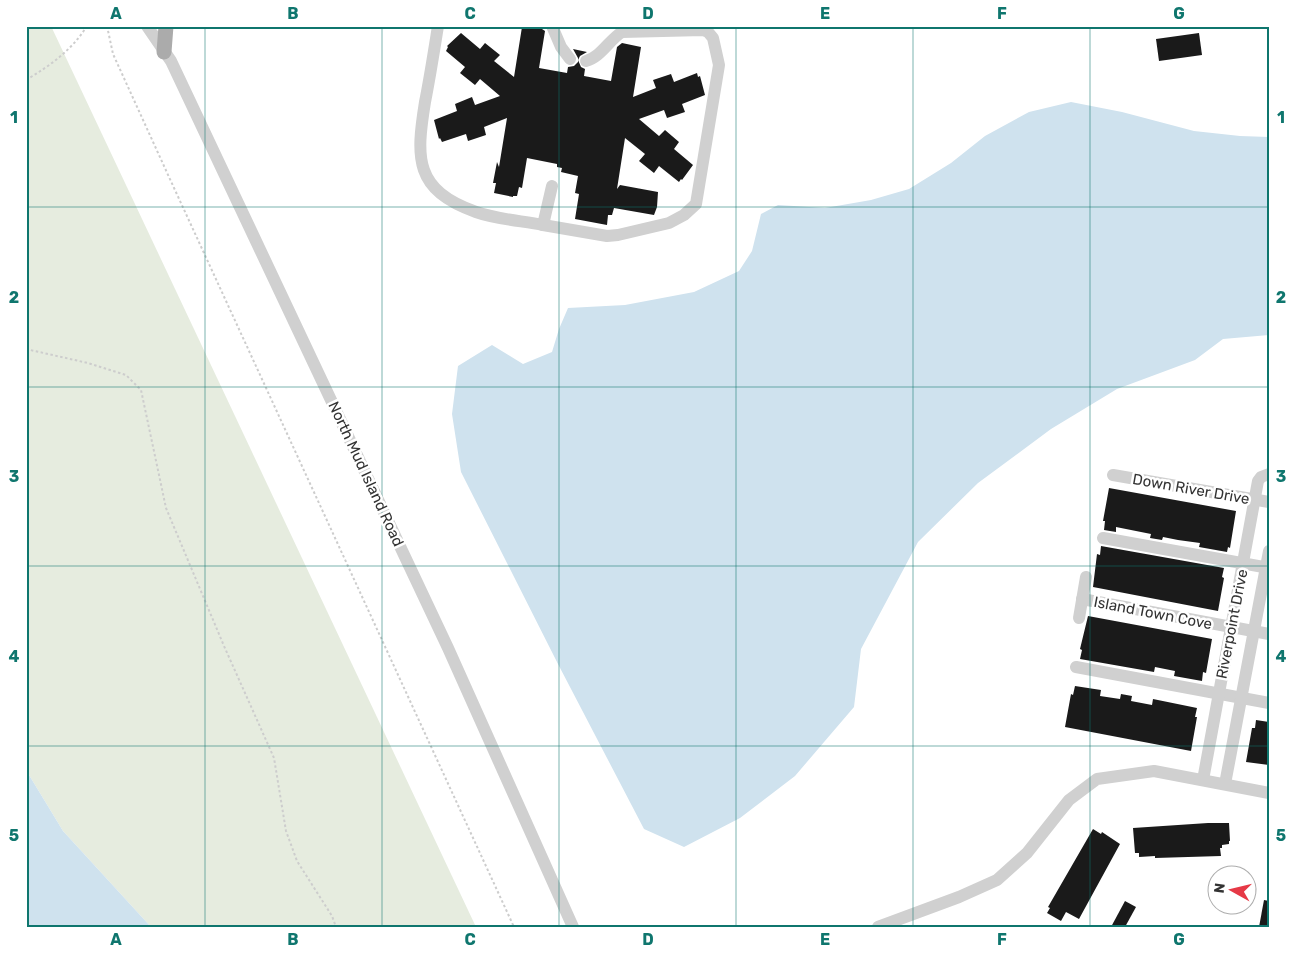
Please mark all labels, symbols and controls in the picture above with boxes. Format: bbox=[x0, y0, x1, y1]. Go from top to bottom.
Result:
text: A bbox=[110, 4, 122, 23]
text: B bbox=[287, 4, 299, 23]
text: C bbox=[464, 4, 476, 23]
text: D bbox=[642, 4, 654, 23]
text: E bbox=[820, 4, 830, 23]
text: F bbox=[997, 4, 1007, 23]
text: G bbox=[1173, 4, 1185, 23]
text: 1 bbox=[10, 108, 18, 127]
text: 1 bbox=[1277, 108, 1285, 127]
text: 2 bbox=[9, 288, 19, 307]
text: 2 bbox=[1276, 288, 1286, 307]
street label: North Mud Island Road bbox=[324, 399, 408, 549]
text: 3 bbox=[9, 467, 19, 486]
text: 3 bbox=[1276, 467, 1286, 486]
street label: Down River Drive bbox=[1131, 470, 1251, 508]
street label: Riverpoint Drive bbox=[1213, 568, 1251, 680]
street label: Island Town Cove bbox=[1092, 593, 1214, 633]
text: 4 bbox=[9, 647, 20, 666]
text: 4 bbox=[1276, 647, 1287, 666]
text: 5 bbox=[9, 826, 19, 845]
text: 5 bbox=[1276, 826, 1286, 845]
north arrow bbox=[1208, 866, 1258, 916]
text: N bbox=[1211, 882, 1229, 894]
text: A bbox=[110, 930, 122, 949]
text: B bbox=[287, 930, 299, 949]
text: C bbox=[464, 930, 476, 949]
text: D bbox=[642, 930, 654, 949]
text: E bbox=[820, 930, 830, 949]
text: F bbox=[997, 930, 1007, 949]
text: G bbox=[1173, 930, 1185, 949]

